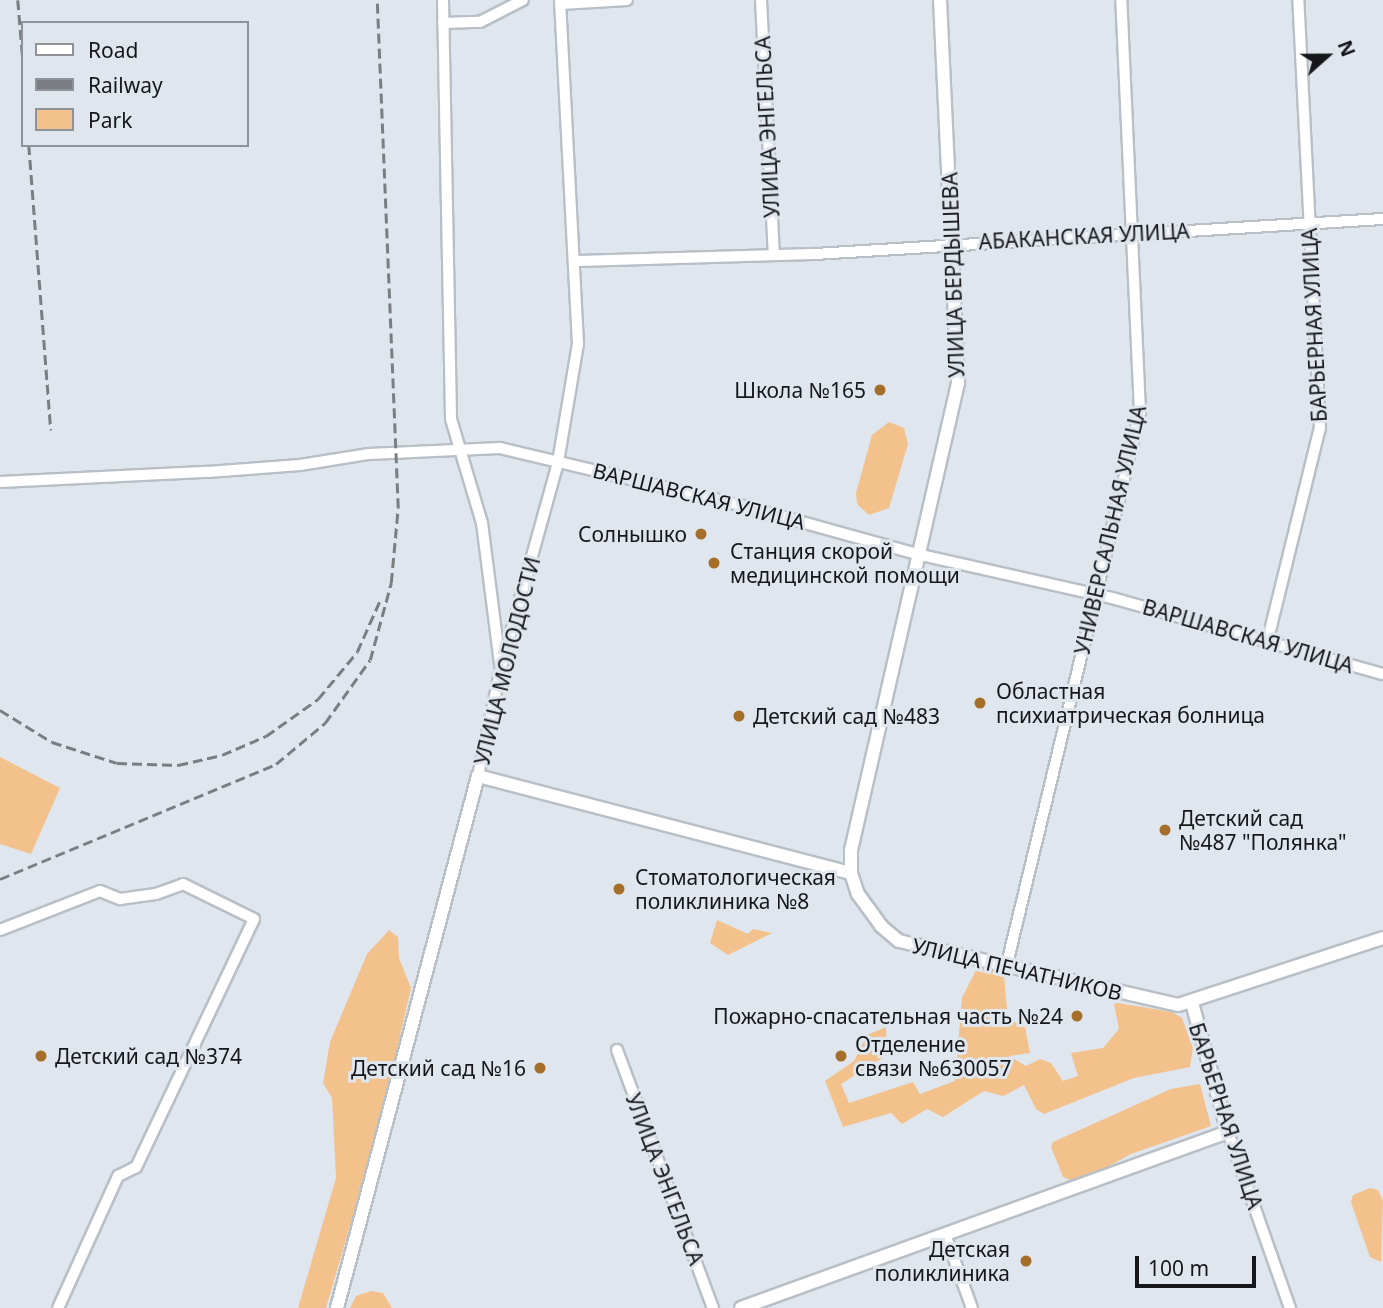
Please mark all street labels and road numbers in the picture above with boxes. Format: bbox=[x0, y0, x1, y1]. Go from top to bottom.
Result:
street label: УЛИЦА ЭНГЕЛЬСА bbox=[750, 36, 784, 218]
street label: УЛИЦА БЕРДЫШЕВА bbox=[937, 172, 969, 378]
street label: АБАКАНСКАЯ УЛИЦА bbox=[978, 218, 1190, 254]
street label: БАРЬЕРНАЯ УЛИЦА bbox=[1296, 227, 1332, 423]
street label: УНИВЕРСАЛЬНАЯ УЛИЦА bbox=[1069, 403, 1151, 657]
street label: ВАРШАВСКАЯ УЛИЦА bbox=[590, 457, 808, 535]
street label: УЛИЦА МОЛОДОСТИ bbox=[469, 554, 545, 768]
street label: ВАРШАВСКАЯ УЛИЦА bbox=[1140, 594, 1356, 678]
street label: УЛИЦА ПЕЧАТНИКОВ bbox=[910, 933, 1124, 1005]
street label: БАРЬЕРНАЯ УЛИЦА bbox=[1184, 1020, 1268, 1212]
street label: УЛИЦА ЭНГЕЛЬСА bbox=[621, 1090, 709, 1268]

